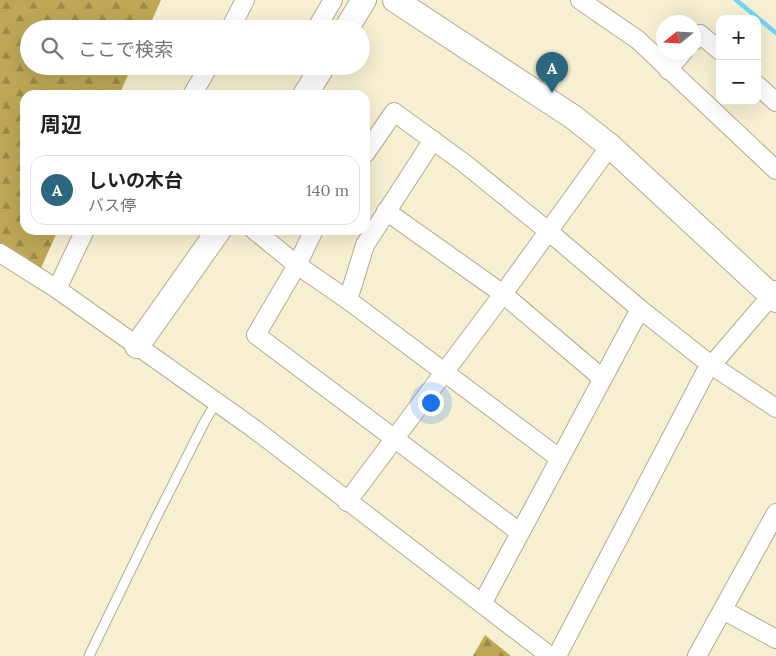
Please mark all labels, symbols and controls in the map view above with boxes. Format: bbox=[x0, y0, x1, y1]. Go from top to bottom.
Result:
north arrow bbox=[656, 15, 701, 60]
map controls bbox=[716, 15, 761, 105]
button: + bbox=[716, 15, 761, 60]
search box bbox=[20, 20, 370, 75]
icon: search bbox=[38, 34, 66, 62]
text: ここで検索 bbox=[78, 37, 173, 61]
pin: A bbox=[536, 52, 568, 93]
button: − bbox=[716, 60, 761, 105]
text: 周辺 bbox=[40, 111, 82, 138]
text: しいの木台 bbox=[88, 168, 183, 192]
text: A bbox=[52, 180, 62, 200]
text: 140 m bbox=[306, 180, 349, 200]
text: バス停 bbox=[88, 195, 136, 215]
your location bbox=[418, 390, 444, 416]

